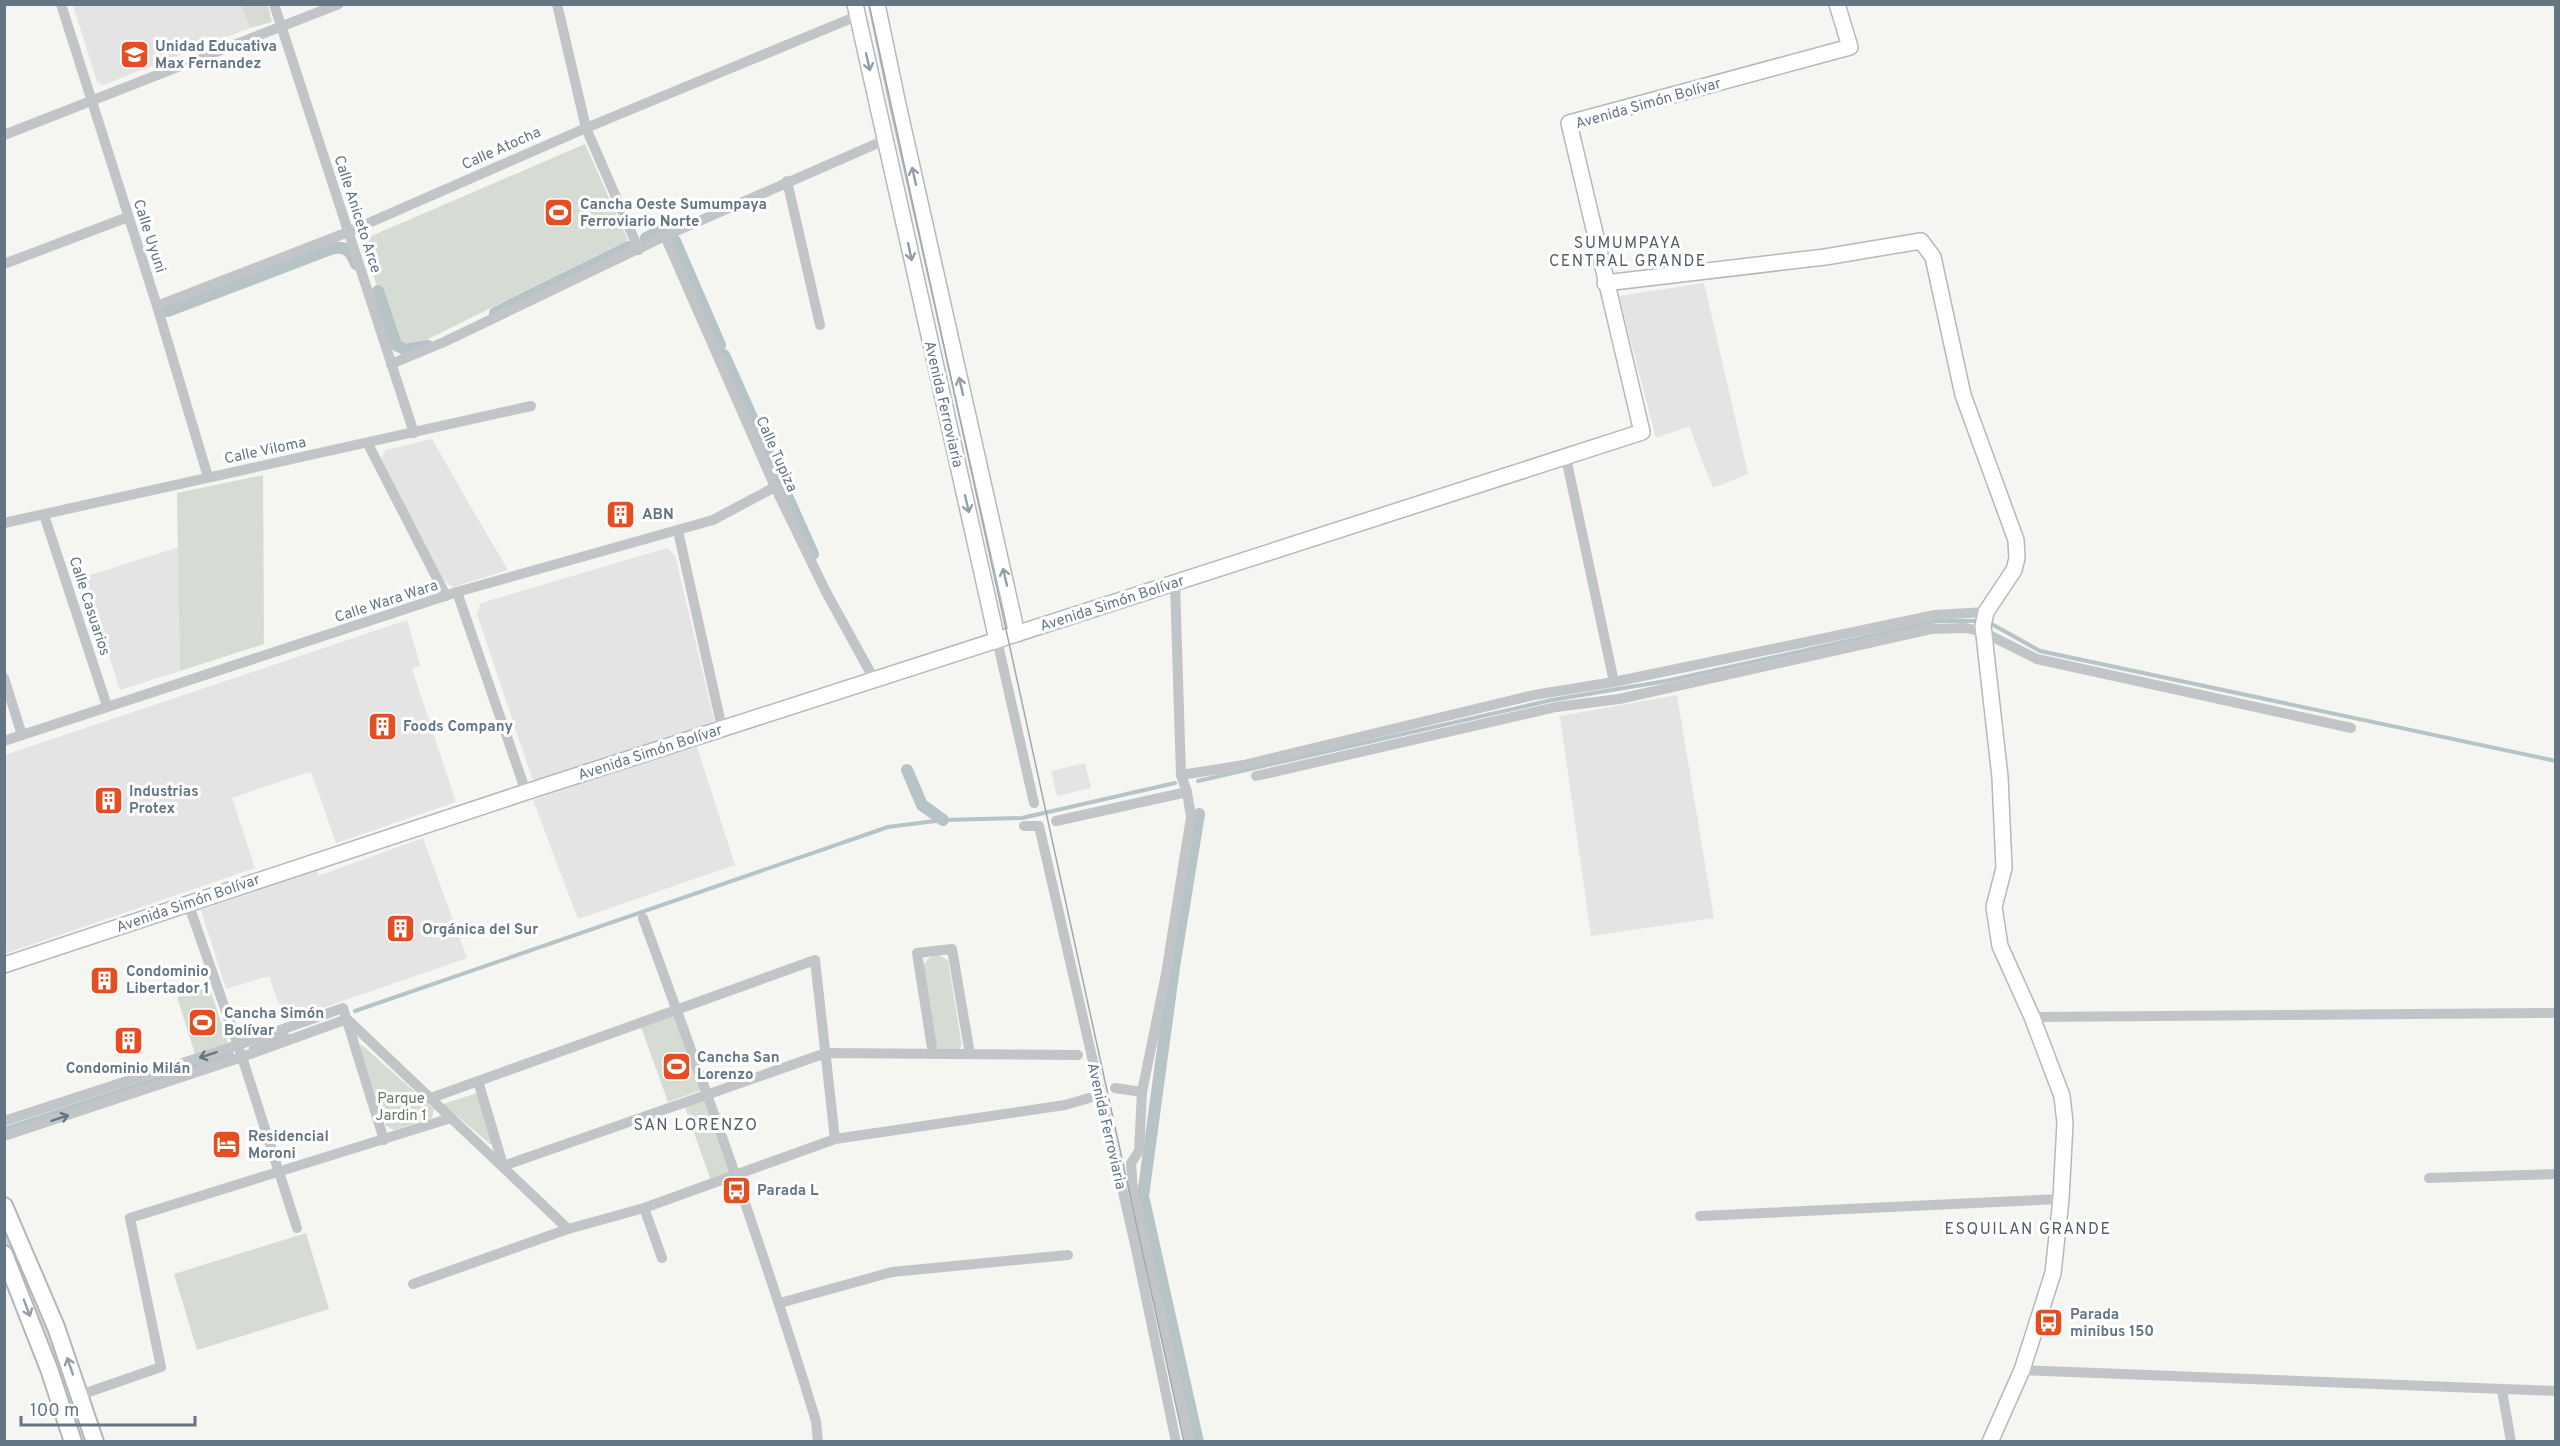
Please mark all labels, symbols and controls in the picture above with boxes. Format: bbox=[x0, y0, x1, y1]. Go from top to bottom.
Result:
place label: Unidad Educativa Max Fernandez bbox=[155, 38, 277, 74]
school or university icon: Unidad Educativa Max Fernandez bbox=[118, 39, 150, 71]
one-way arrow bbox=[862, 52, 874, 71]
street label: Avenida Simón Bolívar bbox=[1573, 74, 1724, 134]
street label: Calle Atocha bbox=[459, 124, 544, 175]
street label: Calle Aniceto Arce bbox=[329, 153, 385, 276]
one-way arrow bbox=[907, 167, 919, 186]
place label: Cancha Oeste Sumumpaya Ferroviario Norte bbox=[580, 196, 767, 232]
street label: Calle Uyuni bbox=[128, 197, 169, 276]
sports icon: Cancha Oeste Sumumpaya Ferroviario Norte bbox=[543, 197, 575, 229]
district label: SUMUMPAYA CENTRAL GRANDE bbox=[1549, 234, 1707, 272]
one-way arrow bbox=[905, 242, 916, 261]
street label: Avenida Ferroviaria bbox=[919, 339, 966, 469]
one-way arrow bbox=[955, 377, 967, 396]
street label: Calle Tupiza bbox=[750, 414, 801, 495]
street label: Calle Viloma bbox=[223, 434, 308, 469]
one-way arrow bbox=[961, 494, 973, 513]
building icon: ABN bbox=[605, 498, 637, 530]
place label: ABN bbox=[642, 506, 674, 525]
street label: Calle Casuarios bbox=[64, 555, 114, 658]
one-way arrow bbox=[998, 567, 1010, 586]
street label: Avenida Simón Bolívar bbox=[1038, 572, 1187, 637]
street label: Calle Wara Wara bbox=[332, 577, 440, 628]
building icon: Foods Company bbox=[366, 710, 398, 742]
place label: Foods Company bbox=[403, 718, 514, 737]
street label: Avenida Simón Bolívar bbox=[576, 721, 725, 786]
place label: Industrias Protex bbox=[129, 783, 199, 819]
building icon: Industrias Protex bbox=[92, 784, 124, 816]
street label: Avenida Simón Bolívar bbox=[114, 871, 263, 938]
building icon: Orgánica del Sur bbox=[385, 913, 417, 945]
place label: Orgánica del Sur bbox=[422, 921, 539, 940]
place label: Condominio Libertador 1 bbox=[126, 963, 209, 999]
building icon: Condominio Libertador 1 bbox=[89, 964, 121, 996]
place label: Cancha Simón Bolívar bbox=[224, 1005, 324, 1041]
sports icon: Cancha Simón Bolívar bbox=[187, 1006, 219, 1038]
building icon: Condominio Milán bbox=[112, 1025, 144, 1057]
place label: Cancha San Lorenzo bbox=[697, 1049, 780, 1085]
one-way arrow bbox=[199, 1050, 218, 1061]
sports icon: Cancha San Lorenzo bbox=[660, 1050, 692, 1082]
place label: Condominio Milán bbox=[66, 1060, 190, 1079]
street label: Avenida Ferroviaria bbox=[1082, 1061, 1129, 1191]
park label: Parque Jardin 1 bbox=[375, 1090, 427, 1126]
one-way arrow bbox=[50, 1111, 69, 1122]
district label: SAN LORENZO bbox=[634, 1116, 758, 1136]
place label: Residencial Moroni bbox=[248, 1128, 329, 1164]
hotel icon: Residencial Moroni bbox=[211, 1129, 243, 1161]
bus stop icon: Parada L bbox=[720, 1174, 752, 1206]
place label: Parada L bbox=[757, 1182, 819, 1201]
district label: ESQUILAN GRANDE bbox=[1944, 1220, 2112, 1240]
one-way arrow bbox=[22, 1299, 33, 1317]
place label: Parada minibus 150 bbox=[2070, 1306, 2154, 1342]
bus stop icon: Parada minibus 150 bbox=[2033, 1307, 2065, 1339]
one-way arrow bbox=[64, 1357, 75, 1376]
scale bar bbox=[21, 1389, 195, 1427]
text: 100 m bbox=[30, 1400, 79, 1423]

